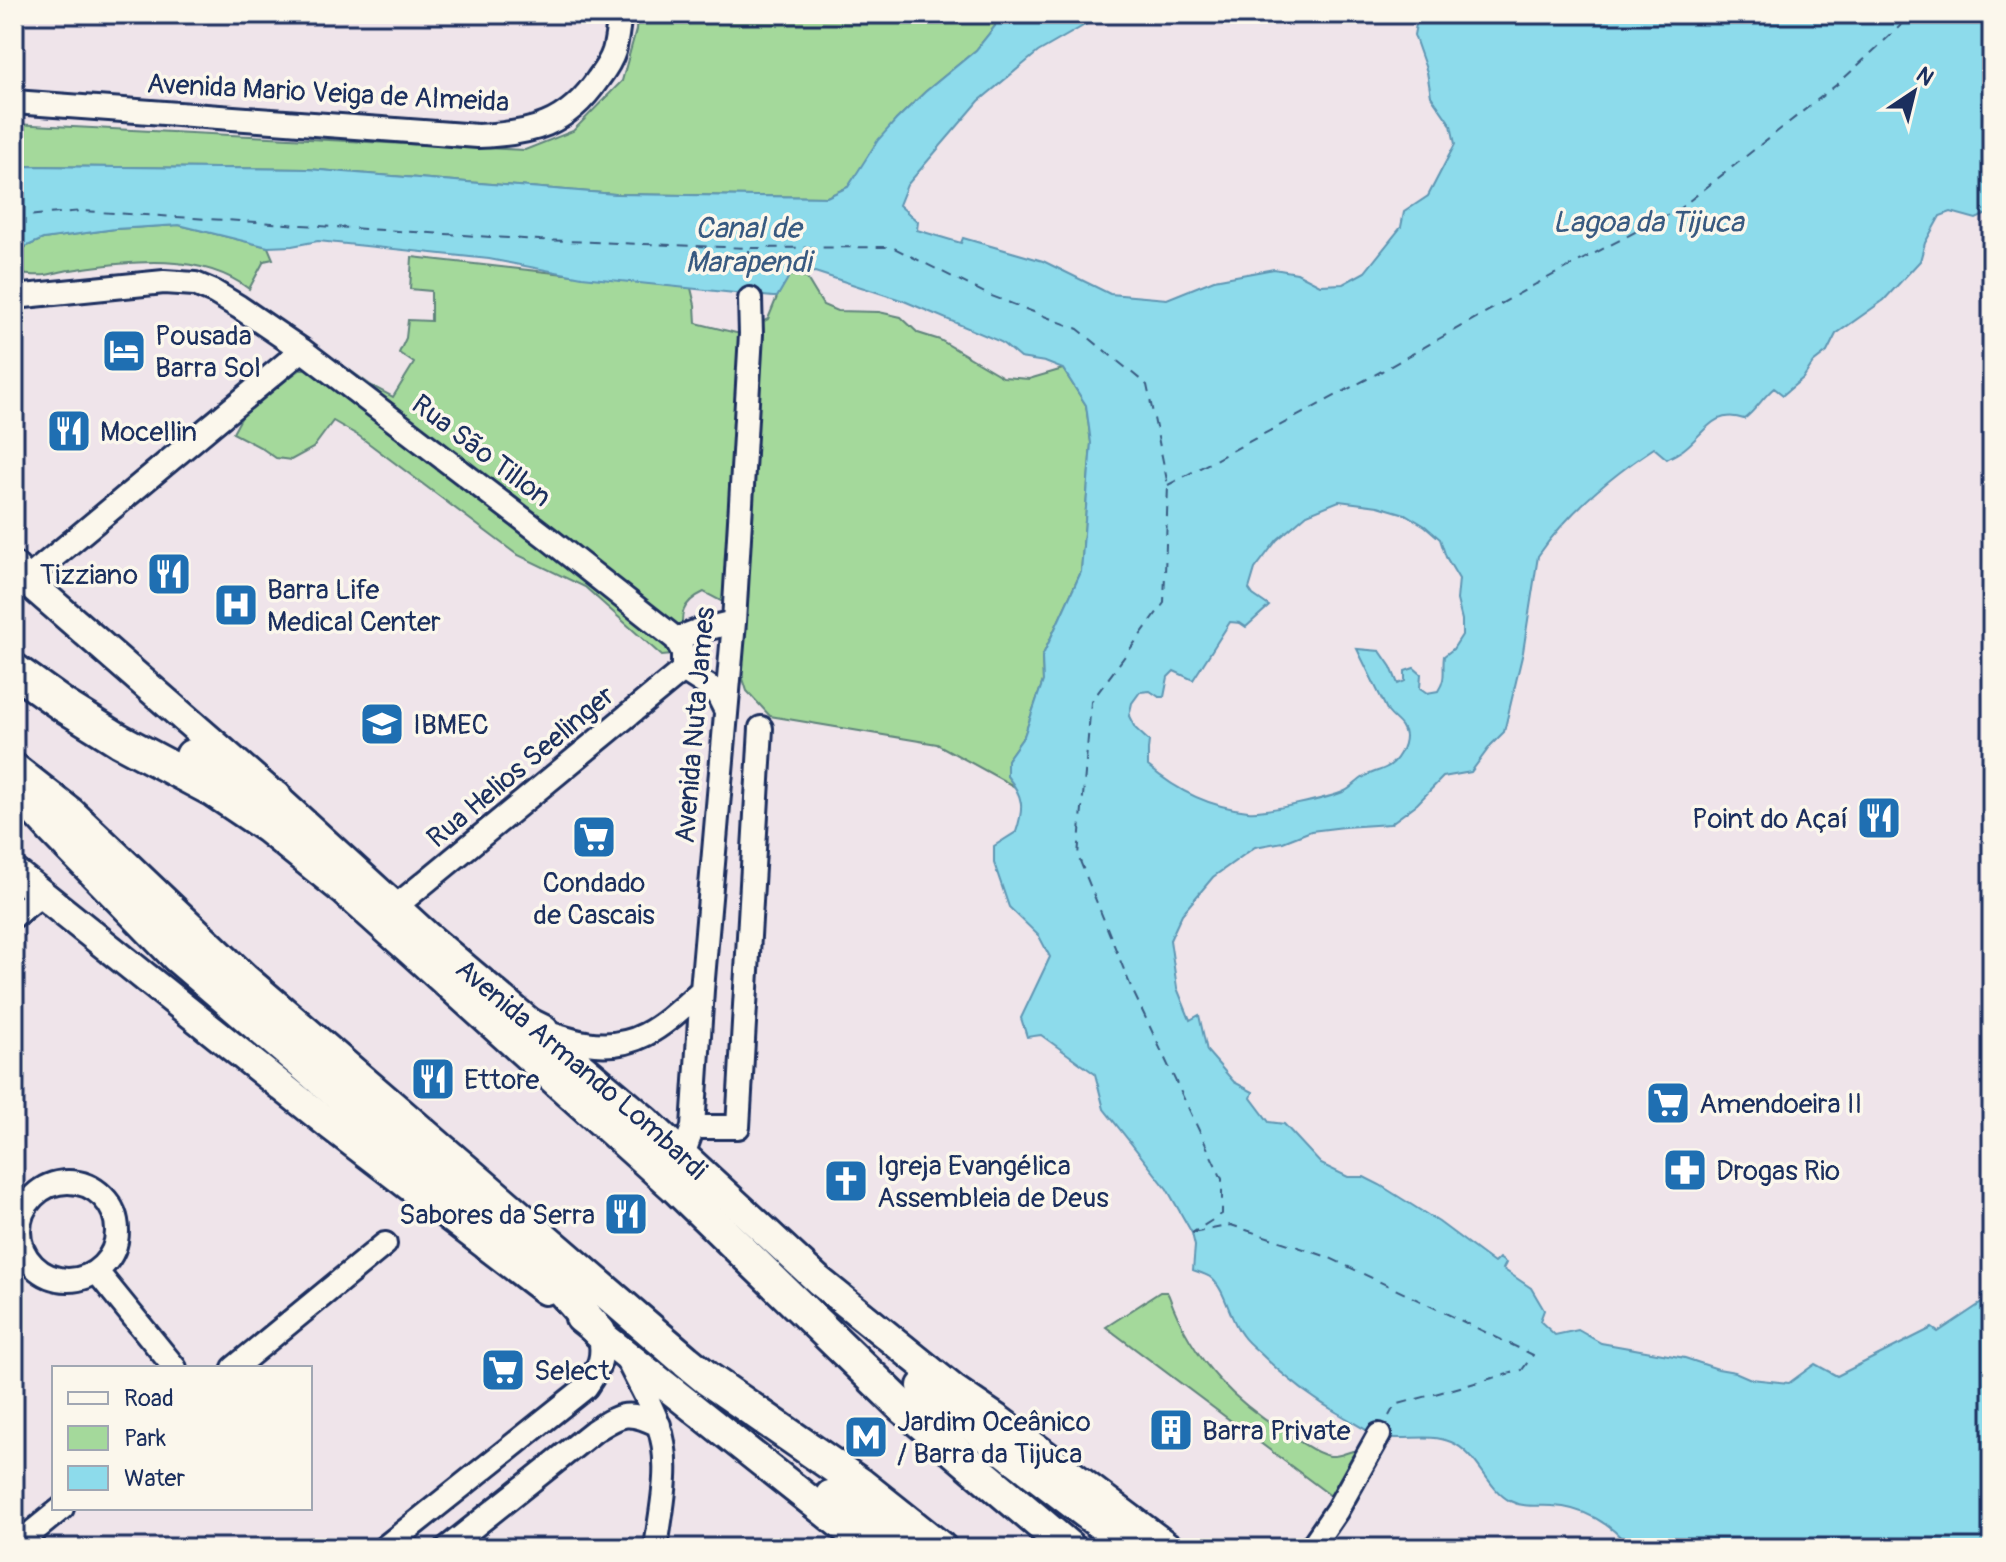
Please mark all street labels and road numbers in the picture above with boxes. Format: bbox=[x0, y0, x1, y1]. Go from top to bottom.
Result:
street label: Avenida Mario Veiga de Almeida bbox=[146, 67, 510, 120]
street label: Rua São Tillon bbox=[404, 387, 558, 515]
street label: Avenida Nuta James bbox=[668, 605, 723, 845]
street label: Rua Helios Seelinger bbox=[420, 678, 622, 856]
street label: Avenida Armando Lombardi bbox=[448, 952, 714, 1188]

